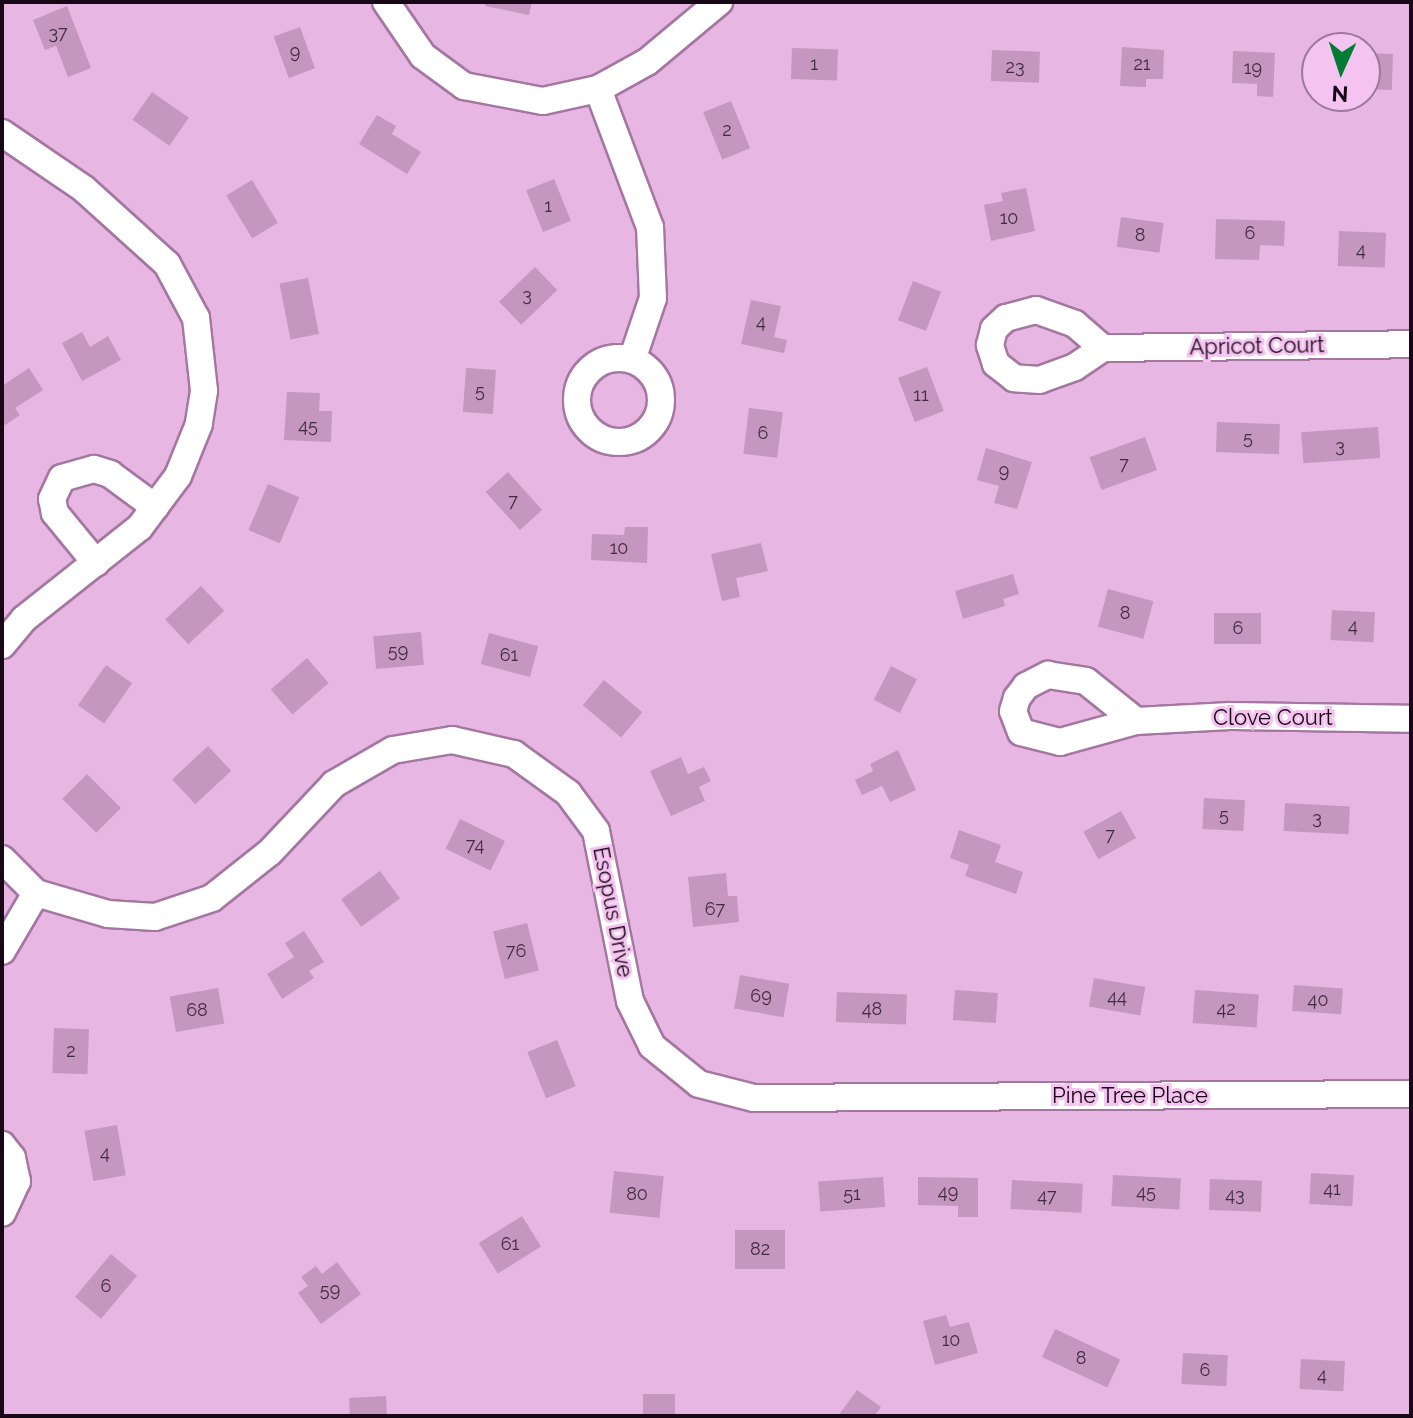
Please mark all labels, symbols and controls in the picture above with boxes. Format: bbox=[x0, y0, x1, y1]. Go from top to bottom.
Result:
house number: 37 bbox=[48, 22, 68, 44]
north arrow bbox=[1301, 32, 1381, 112]
house number: 9 bbox=[290, 41, 300, 63]
house number: 1 bbox=[810, 53, 818, 75]
house number: 21 bbox=[1133, 53, 1151, 75]
house number: 23 bbox=[1006, 56, 1024, 78]
house number: 19 bbox=[1244, 57, 1262, 79]
text: N bbox=[1331, 81, 1349, 107]
house number: 2 bbox=[722, 119, 732, 141]
house number: 1 bbox=[544, 195, 552, 217]
house number: 10 bbox=[1000, 207, 1018, 229]
house number: 6 bbox=[1245, 222, 1255, 244]
house number: 8 bbox=[1135, 224, 1145, 246]
house number: 4 bbox=[1356, 239, 1366, 261]
house number: 3 bbox=[522, 284, 532, 306]
house number: 4 bbox=[756, 311, 766, 333]
street label: Apricot Court bbox=[1189, 332, 1325, 360]
house number: 5 bbox=[475, 380, 485, 402]
house number: 11 bbox=[913, 384, 929, 406]
house number: 45 bbox=[298, 415, 318, 437]
house number: 6 bbox=[758, 422, 768, 444]
house number: 5 bbox=[1243, 427, 1253, 449]
house number: 3 bbox=[1335, 435, 1345, 457]
house number: 7 bbox=[1119, 453, 1129, 475]
house number: 9 bbox=[999, 460, 1009, 482]
house number: 7 bbox=[508, 490, 518, 512]
house number: 10 bbox=[610, 537, 628, 559]
house number: 8 bbox=[1120, 602, 1130, 624]
house number: 4 bbox=[1348, 615, 1358, 637]
house number: 6 bbox=[1233, 617, 1243, 639]
house number: 59 bbox=[388, 640, 408, 662]
house number: 61 bbox=[500, 644, 518, 666]
street label: Clove Court bbox=[1213, 705, 1333, 731]
house number: 5 bbox=[1219, 804, 1229, 826]
house number: 3 bbox=[1312, 807, 1322, 829]
house number: 7 bbox=[1105, 824, 1115, 846]
house number: 74 bbox=[466, 834, 484, 856]
street label: Esopus Drive bbox=[587, 844, 639, 980]
house number: 67 bbox=[705, 898, 725, 920]
house number: 76 bbox=[506, 940, 526, 962]
house number: 69 bbox=[750, 985, 772, 1007]
house number: 44 bbox=[1107, 986, 1127, 1008]
house number: 40 bbox=[1308, 989, 1328, 1011]
house number: 48 bbox=[862, 998, 882, 1020]
house number: 42 bbox=[1216, 998, 1236, 1020]
house number: 68 bbox=[186, 999, 208, 1021]
house number: 2 bbox=[66, 1040, 76, 1062]
street label: Pine Tree Place bbox=[1052, 1083, 1208, 1109]
house number: 4 bbox=[100, 1142, 110, 1164]
house number: 41 bbox=[1323, 1178, 1341, 1200]
house number: 49 bbox=[938, 1181, 958, 1203]
house number: 45 bbox=[1136, 1181, 1156, 1203]
house number: 80 bbox=[626, 1183, 648, 1205]
house number: 51 bbox=[843, 1183, 861, 1205]
house number: 43 bbox=[1225, 1184, 1245, 1206]
house number: 47 bbox=[1037, 1185, 1057, 1207]
house number: 61 bbox=[501, 1233, 519, 1255]
house number: 82 bbox=[750, 1238, 770, 1260]
house number: 6 bbox=[101, 1275, 111, 1297]
house number: 59 bbox=[320, 1279, 340, 1301]
house number: 10 bbox=[942, 1329, 960, 1351]
house number: 8 bbox=[1076, 1347, 1086, 1369]
house number: 6 bbox=[1200, 1359, 1210, 1381]
house number: 4 bbox=[1317, 1364, 1327, 1386]

